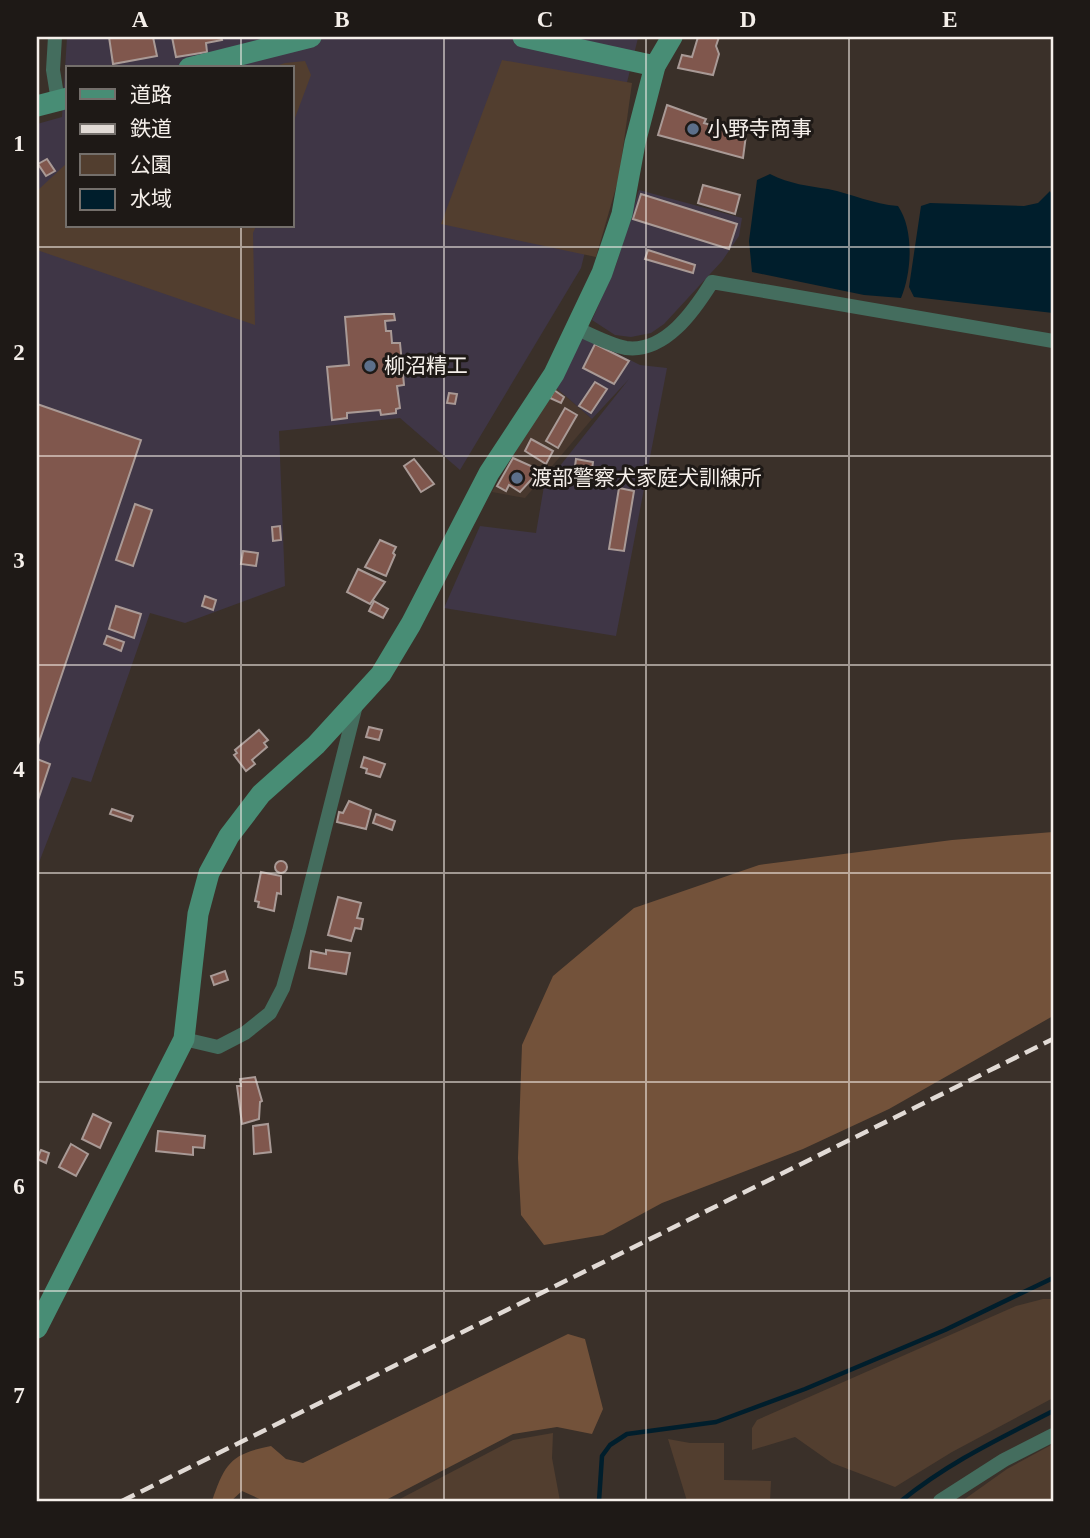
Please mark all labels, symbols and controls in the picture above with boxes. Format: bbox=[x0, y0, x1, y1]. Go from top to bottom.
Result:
text: A bbox=[132, 7, 149, 32]
text: B bbox=[334, 7, 350, 32]
text: C bbox=[537, 7, 553, 32]
text: D bbox=[740, 7, 756, 32]
text: E bbox=[942, 7, 958, 32]
legend bbox=[66, 66, 294, 228]
text: 道路 bbox=[130, 83, 172, 107]
text: 鉄道 bbox=[130, 117, 172, 141]
place label: 小野寺商事 bbox=[707, 117, 812, 141]
marker: 小野寺商事 bbox=[685, 121, 701, 137]
text: 1 bbox=[13, 131, 25, 156]
text: 公園 bbox=[130, 153, 172, 177]
text: 水域 bbox=[130, 187, 172, 211]
text: 2 bbox=[13, 340, 25, 365]
place label: 柳沼精工 bbox=[384, 354, 468, 378]
marker: 柳沼精工 bbox=[362, 358, 378, 374]
place label: 渡部警察犬家庭犬訓練所 bbox=[531, 466, 762, 490]
marker: 渡部警察犬家庭犬訓練所 bbox=[509, 470, 525, 486]
text: 3 bbox=[13, 548, 25, 573]
text: 4 bbox=[13, 757, 25, 782]
text: 5 bbox=[13, 966, 25, 991]
text: 6 bbox=[13, 1174, 25, 1199]
text: 7 bbox=[13, 1383, 25, 1408]

